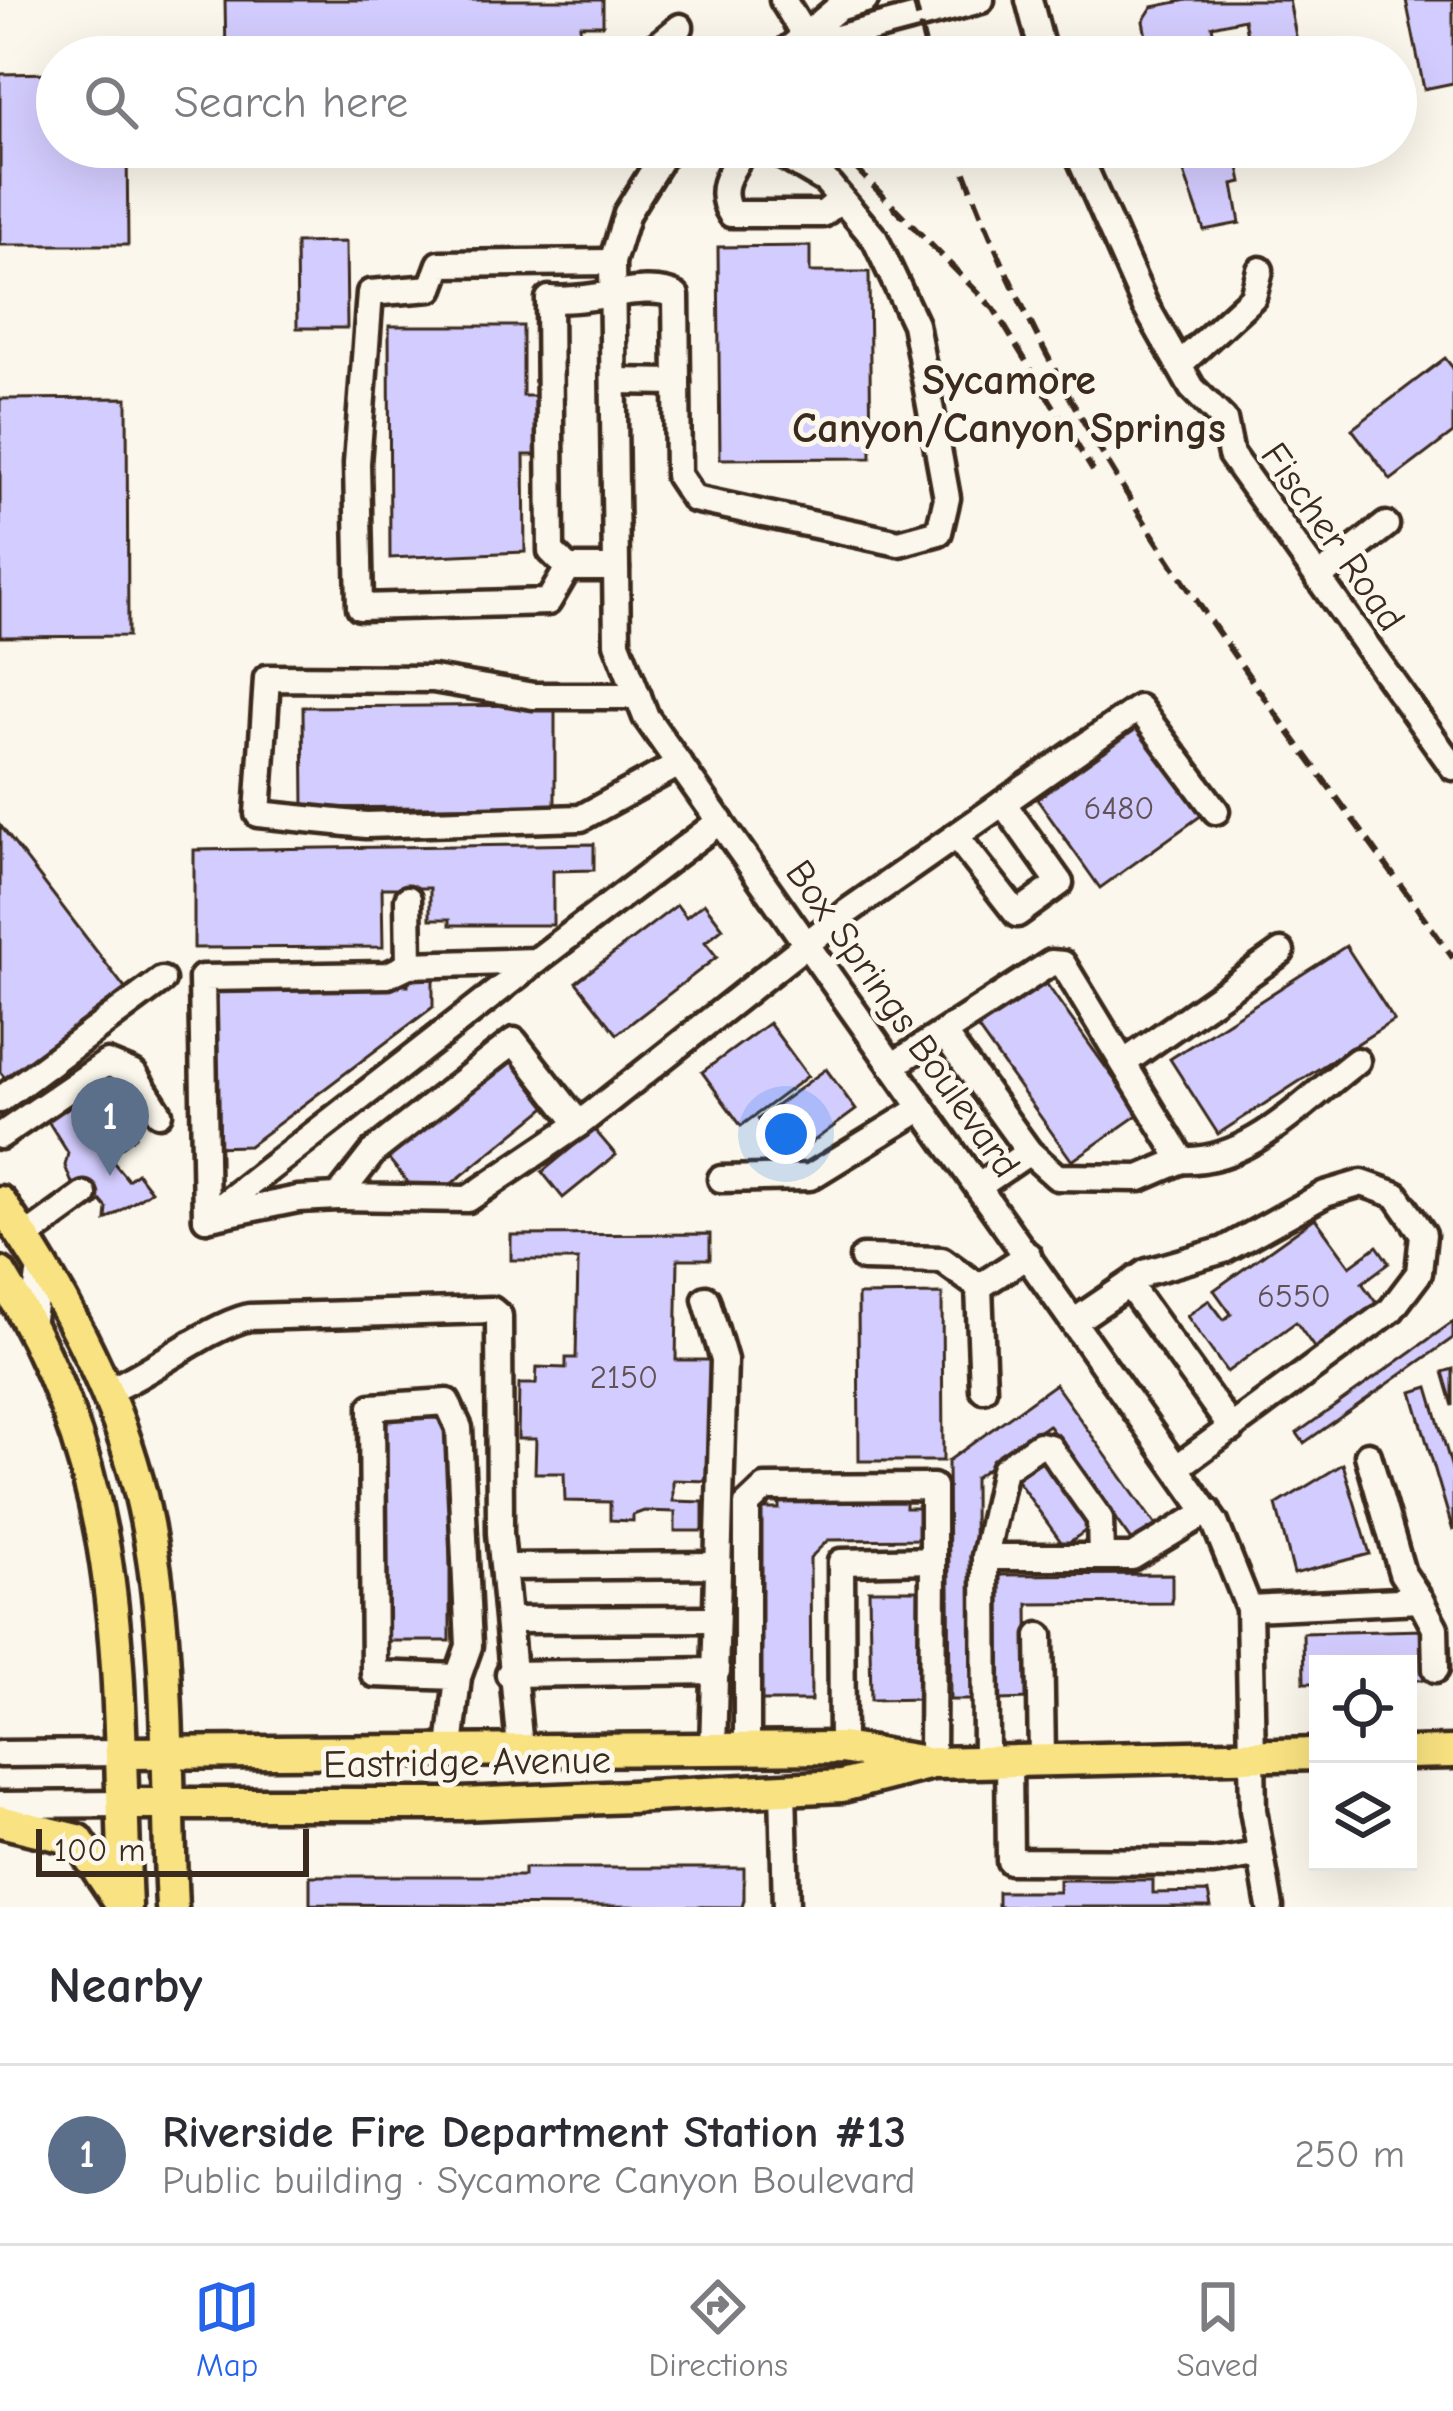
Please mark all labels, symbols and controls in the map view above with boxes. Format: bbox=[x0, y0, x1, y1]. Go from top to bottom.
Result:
search box bbox=[36, 36, 1417, 168]
icon: search bbox=[78, 69, 144, 135]
text: Search here bbox=[174, 76, 408, 128]
district label: Sycamore Canyon/Canyon Springs bbox=[792, 356, 1226, 453]
street label: Fischer Road bbox=[1251, 434, 1414, 640]
house number: 6480 bbox=[1084, 789, 1154, 827]
street label: Box Springs Boulevard bbox=[776, 852, 1029, 1186]
pin: 1 bbox=[71, 1077, 149, 1176]
your location bbox=[756, 1104, 816, 1164]
house number: 6550 bbox=[1257, 1277, 1331, 1315]
house number: 2150 bbox=[590, 1358, 658, 1396]
map controls bbox=[1309, 1655, 1417, 1871]
button: locate bbox=[1309, 1655, 1417, 1763]
street label: Eastridge Avenue bbox=[323, 1737, 611, 1788]
button: layers bbox=[1309, 1763, 1417, 1871]
scale bar bbox=[36, 1823, 309, 1876]
text: 100 m bbox=[54, 1831, 146, 1869]
text: Nearby bbox=[48, 1956, 202, 2015]
text: Riverside Fire Department Station #13 bbox=[162, 2106, 906, 2158]
text: 1 bbox=[79, 2132, 95, 2177]
text: 250 m bbox=[1294, 2132, 1405, 2177]
text: Public building · Sycamore Canyon Boulevard bbox=[162, 2158, 915, 2203]
tab: Map bbox=[194, 2274, 260, 2384]
tab: Directions bbox=[649, 2274, 788, 2384]
tab: Saved bbox=[1176, 2274, 1259, 2384]

